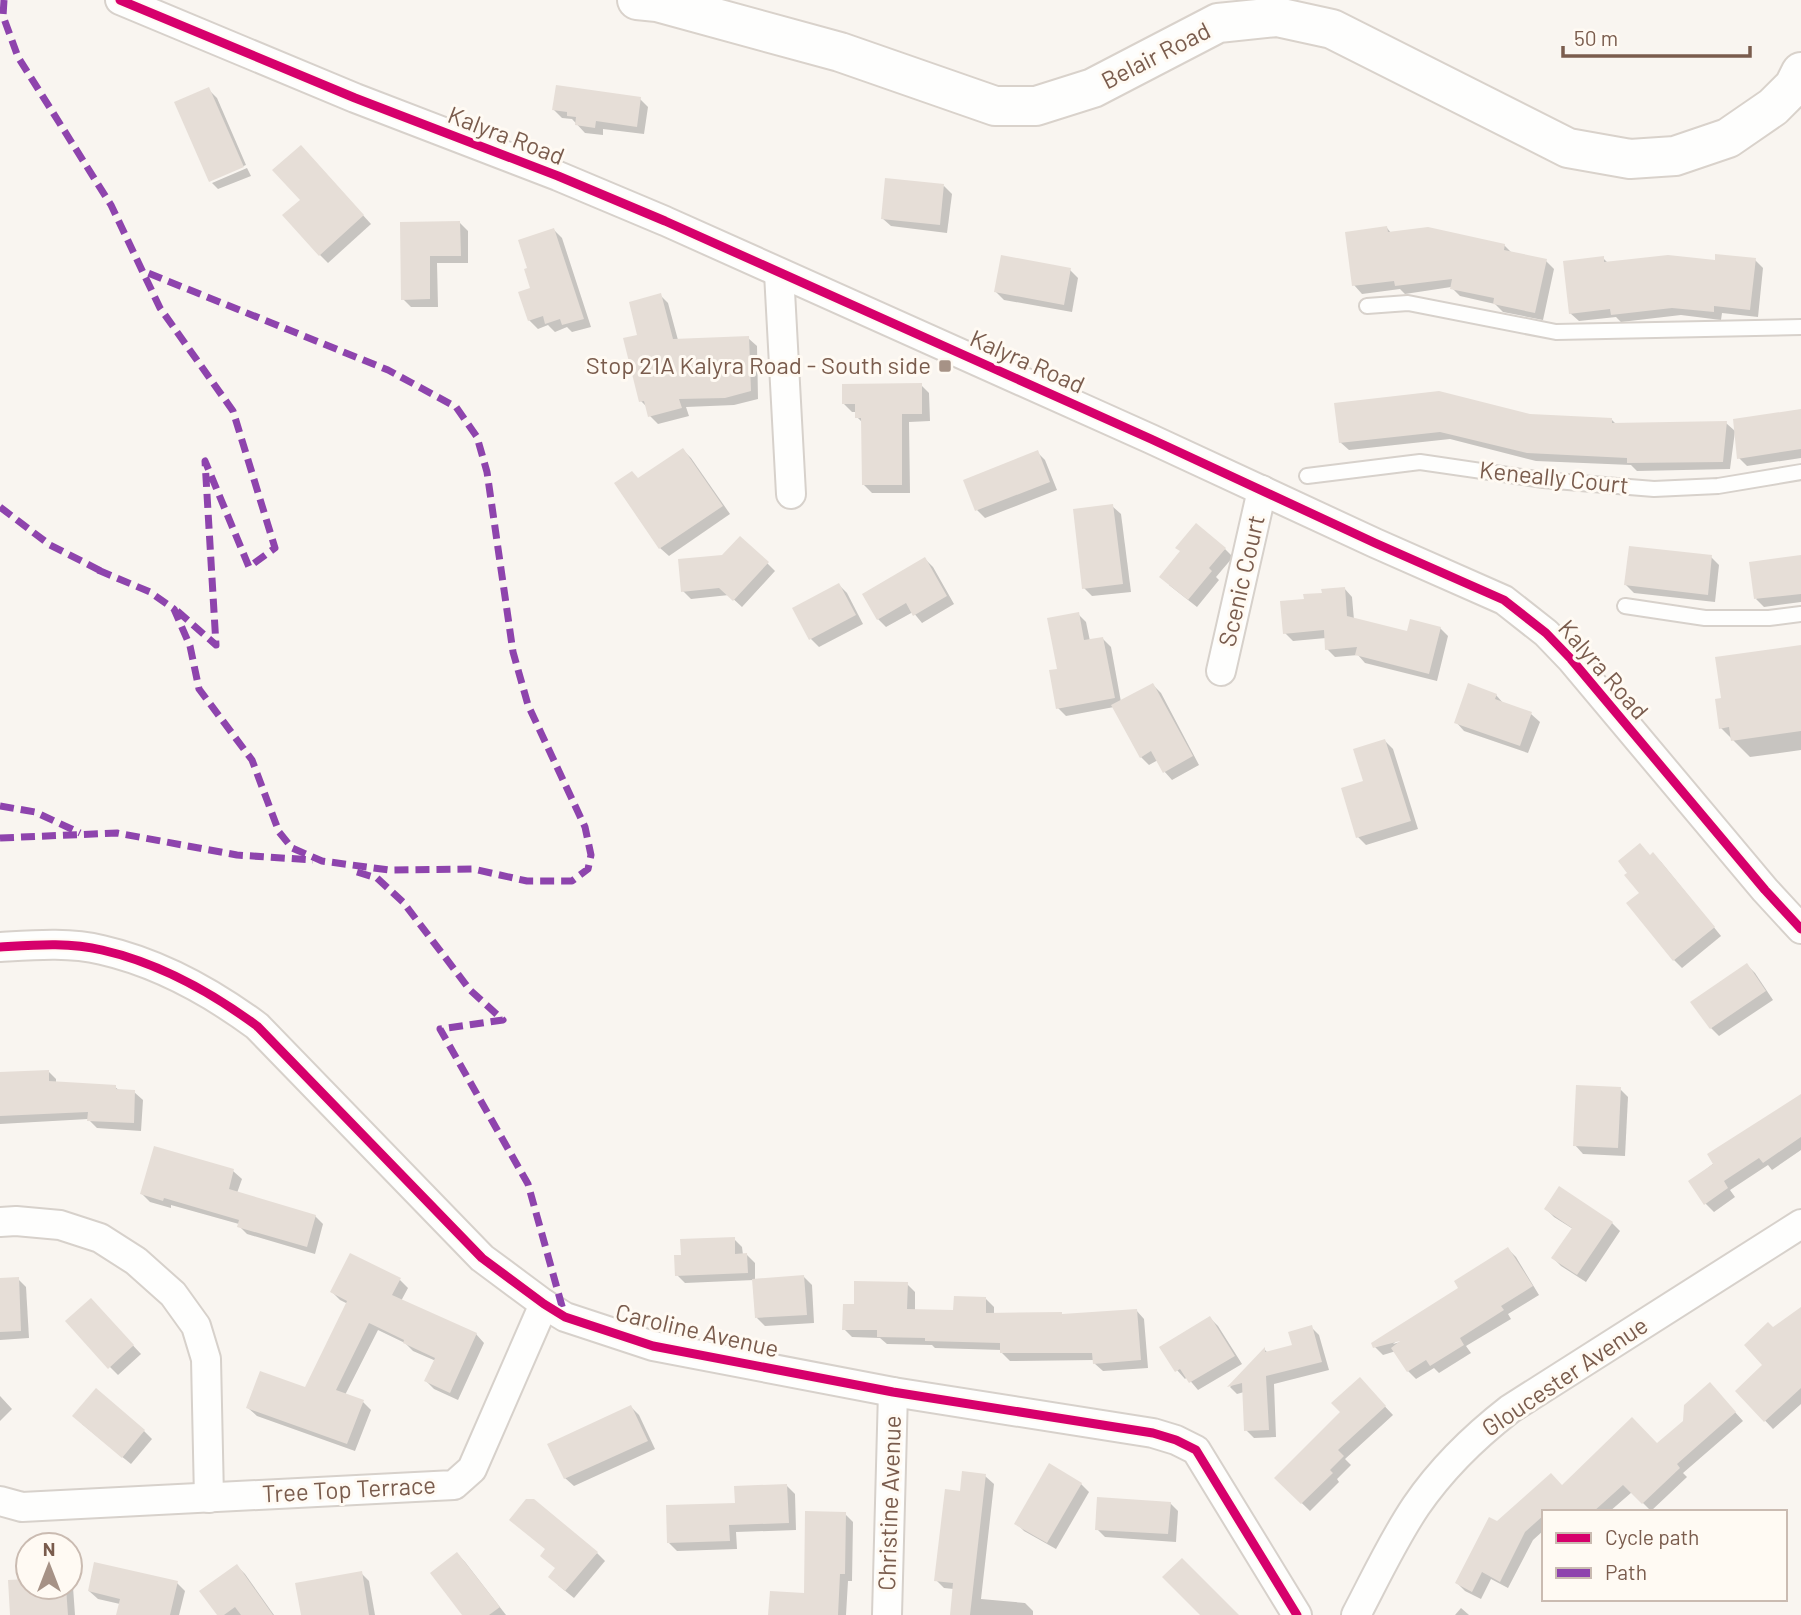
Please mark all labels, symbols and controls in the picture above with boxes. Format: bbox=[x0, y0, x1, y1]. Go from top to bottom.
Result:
scale bar bbox=[1563, 14, 1750, 58]
street label: Belair Road bbox=[1096, 15, 1215, 94]
text: 50 m bbox=[1574, 25, 1618, 50]
street label: Kalyra Road bbox=[444, 99, 569, 170]
street label: Kalyra Road bbox=[966, 323, 1089, 399]
place label: Stop 21A Kalyra Road - South side bbox=[586, 350, 931, 379]
marker: Stop 21A Kalyra Road - South side bbox=[937, 358, 953, 374]
street label: Keneally Court bbox=[1478, 454, 1630, 499]
street label: Scenic Court bbox=[1211, 512, 1270, 649]
street label: Kalyra Road bbox=[1553, 613, 1655, 725]
street label: Caroline Avenue bbox=[613, 1297, 782, 1362]
street label: Gloucester Avenue bbox=[1476, 1310, 1653, 1442]
street label: Christine Avenue bbox=[871, 1415, 906, 1591]
street label: Tree Top Terrace bbox=[261, 1469, 437, 1508]
legend bbox=[1542, 1510, 1787, 1601]
text: Cycle path bbox=[1605, 1524, 1699, 1549]
north arrow bbox=[14, 1531, 84, 1601]
text: N bbox=[43, 1537, 55, 1560]
text: Path bbox=[1605, 1559, 1647, 1584]

